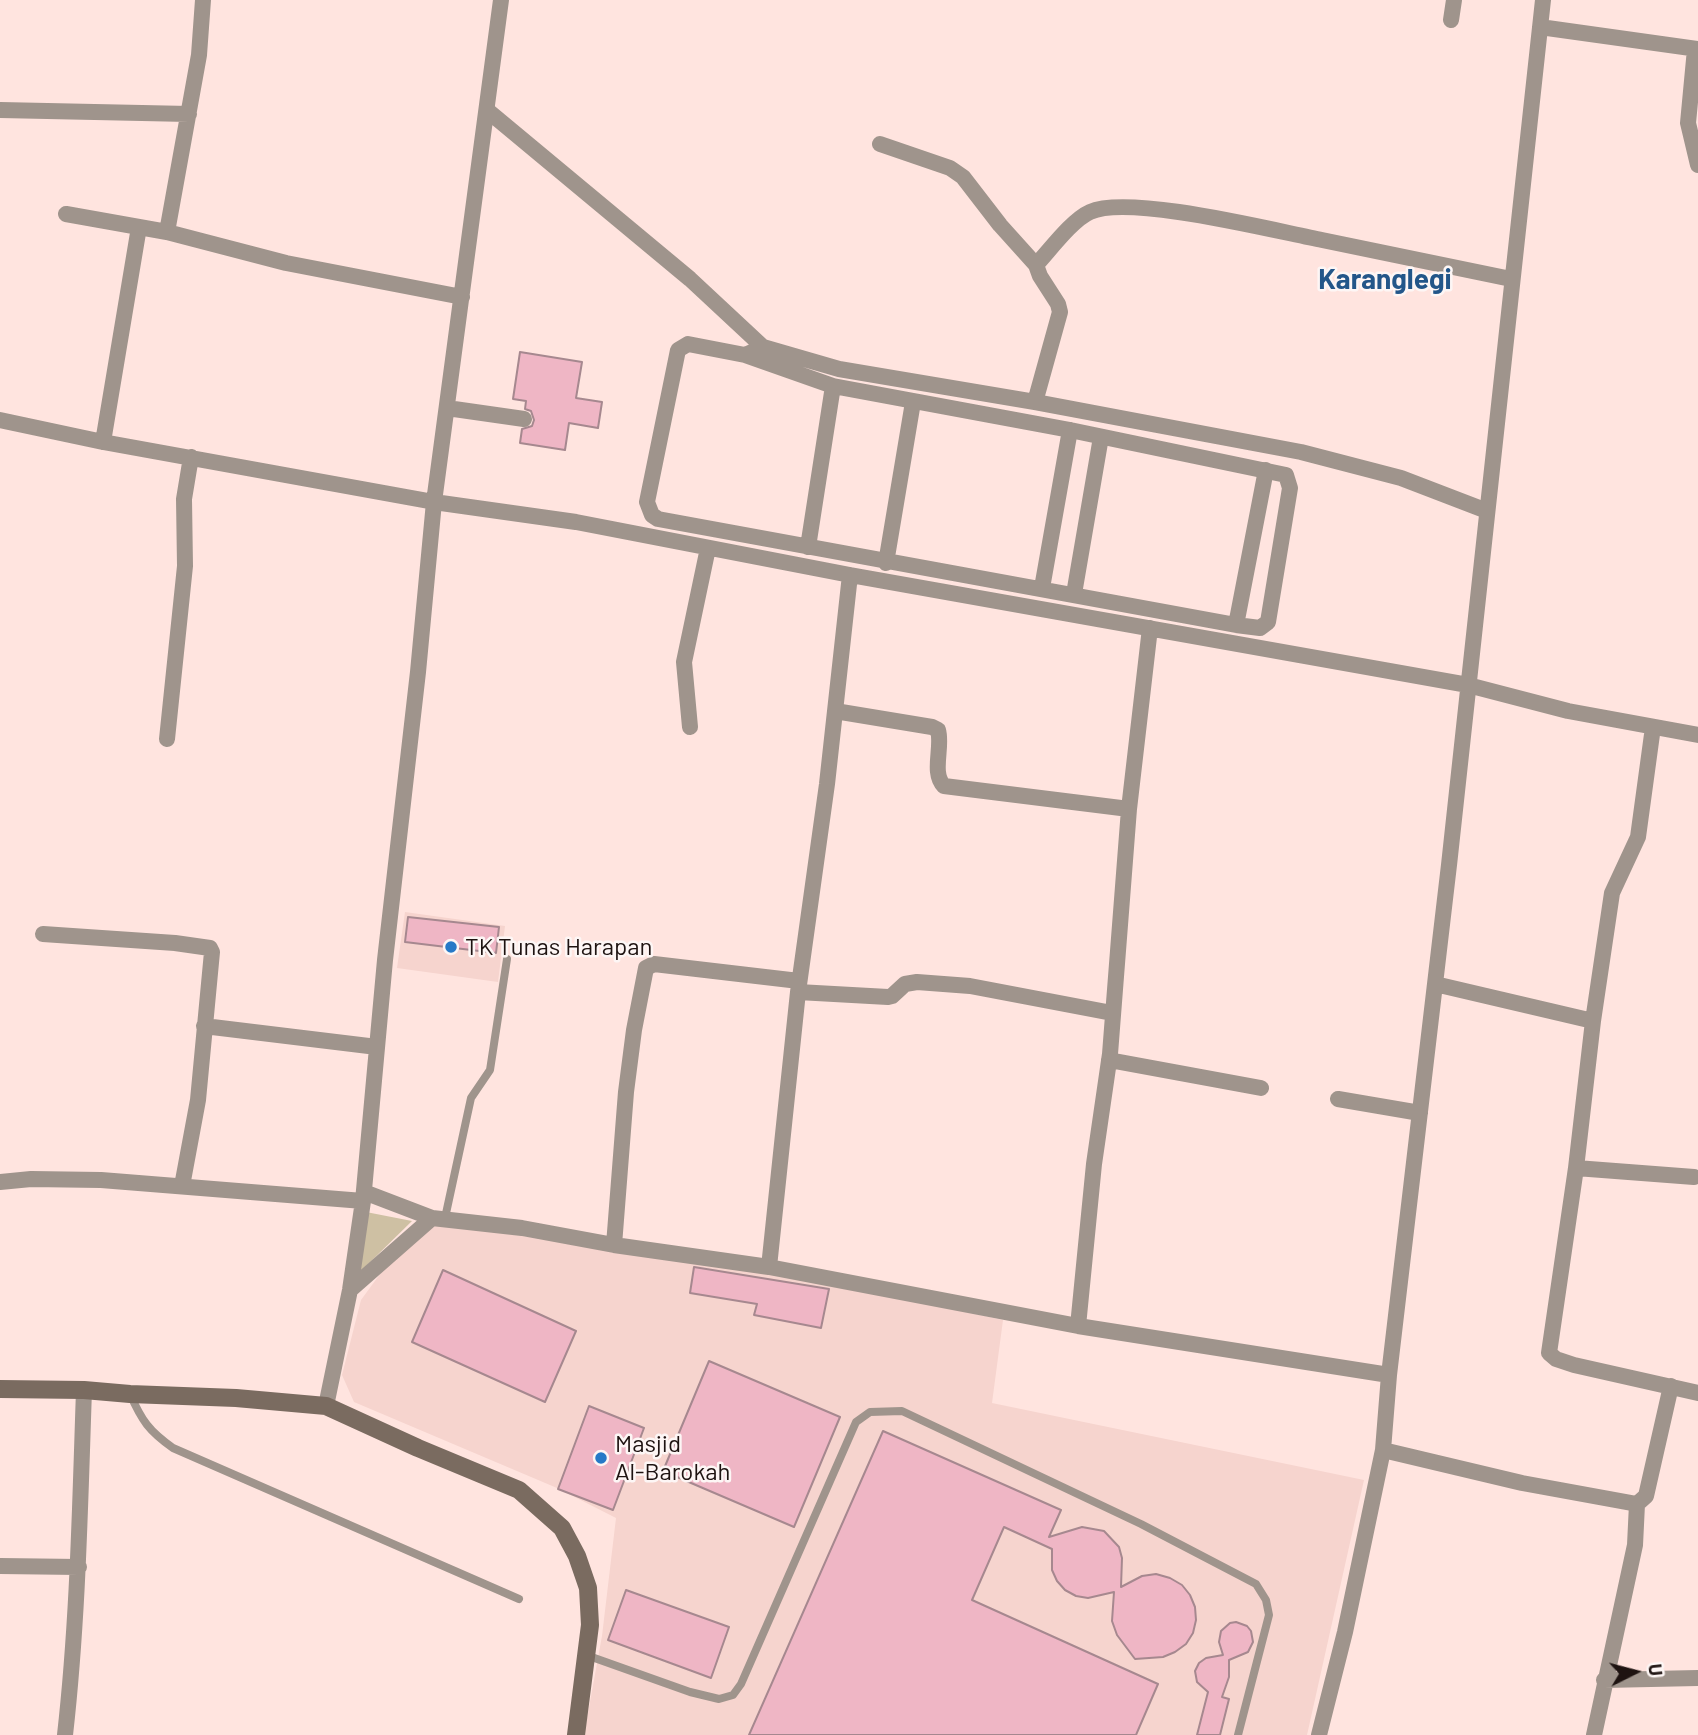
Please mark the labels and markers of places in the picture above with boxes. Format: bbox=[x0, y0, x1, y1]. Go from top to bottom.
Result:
place label: TK Tunas Harapan bbox=[465, 933, 653, 961]
marker: TK Tunas Harapan bbox=[443, 939, 459, 955]
place label: Masjid Al-Barokah bbox=[615, 1430, 730, 1486]
marker: Masjid Al-Barokah bbox=[593, 1450, 609, 1466]

